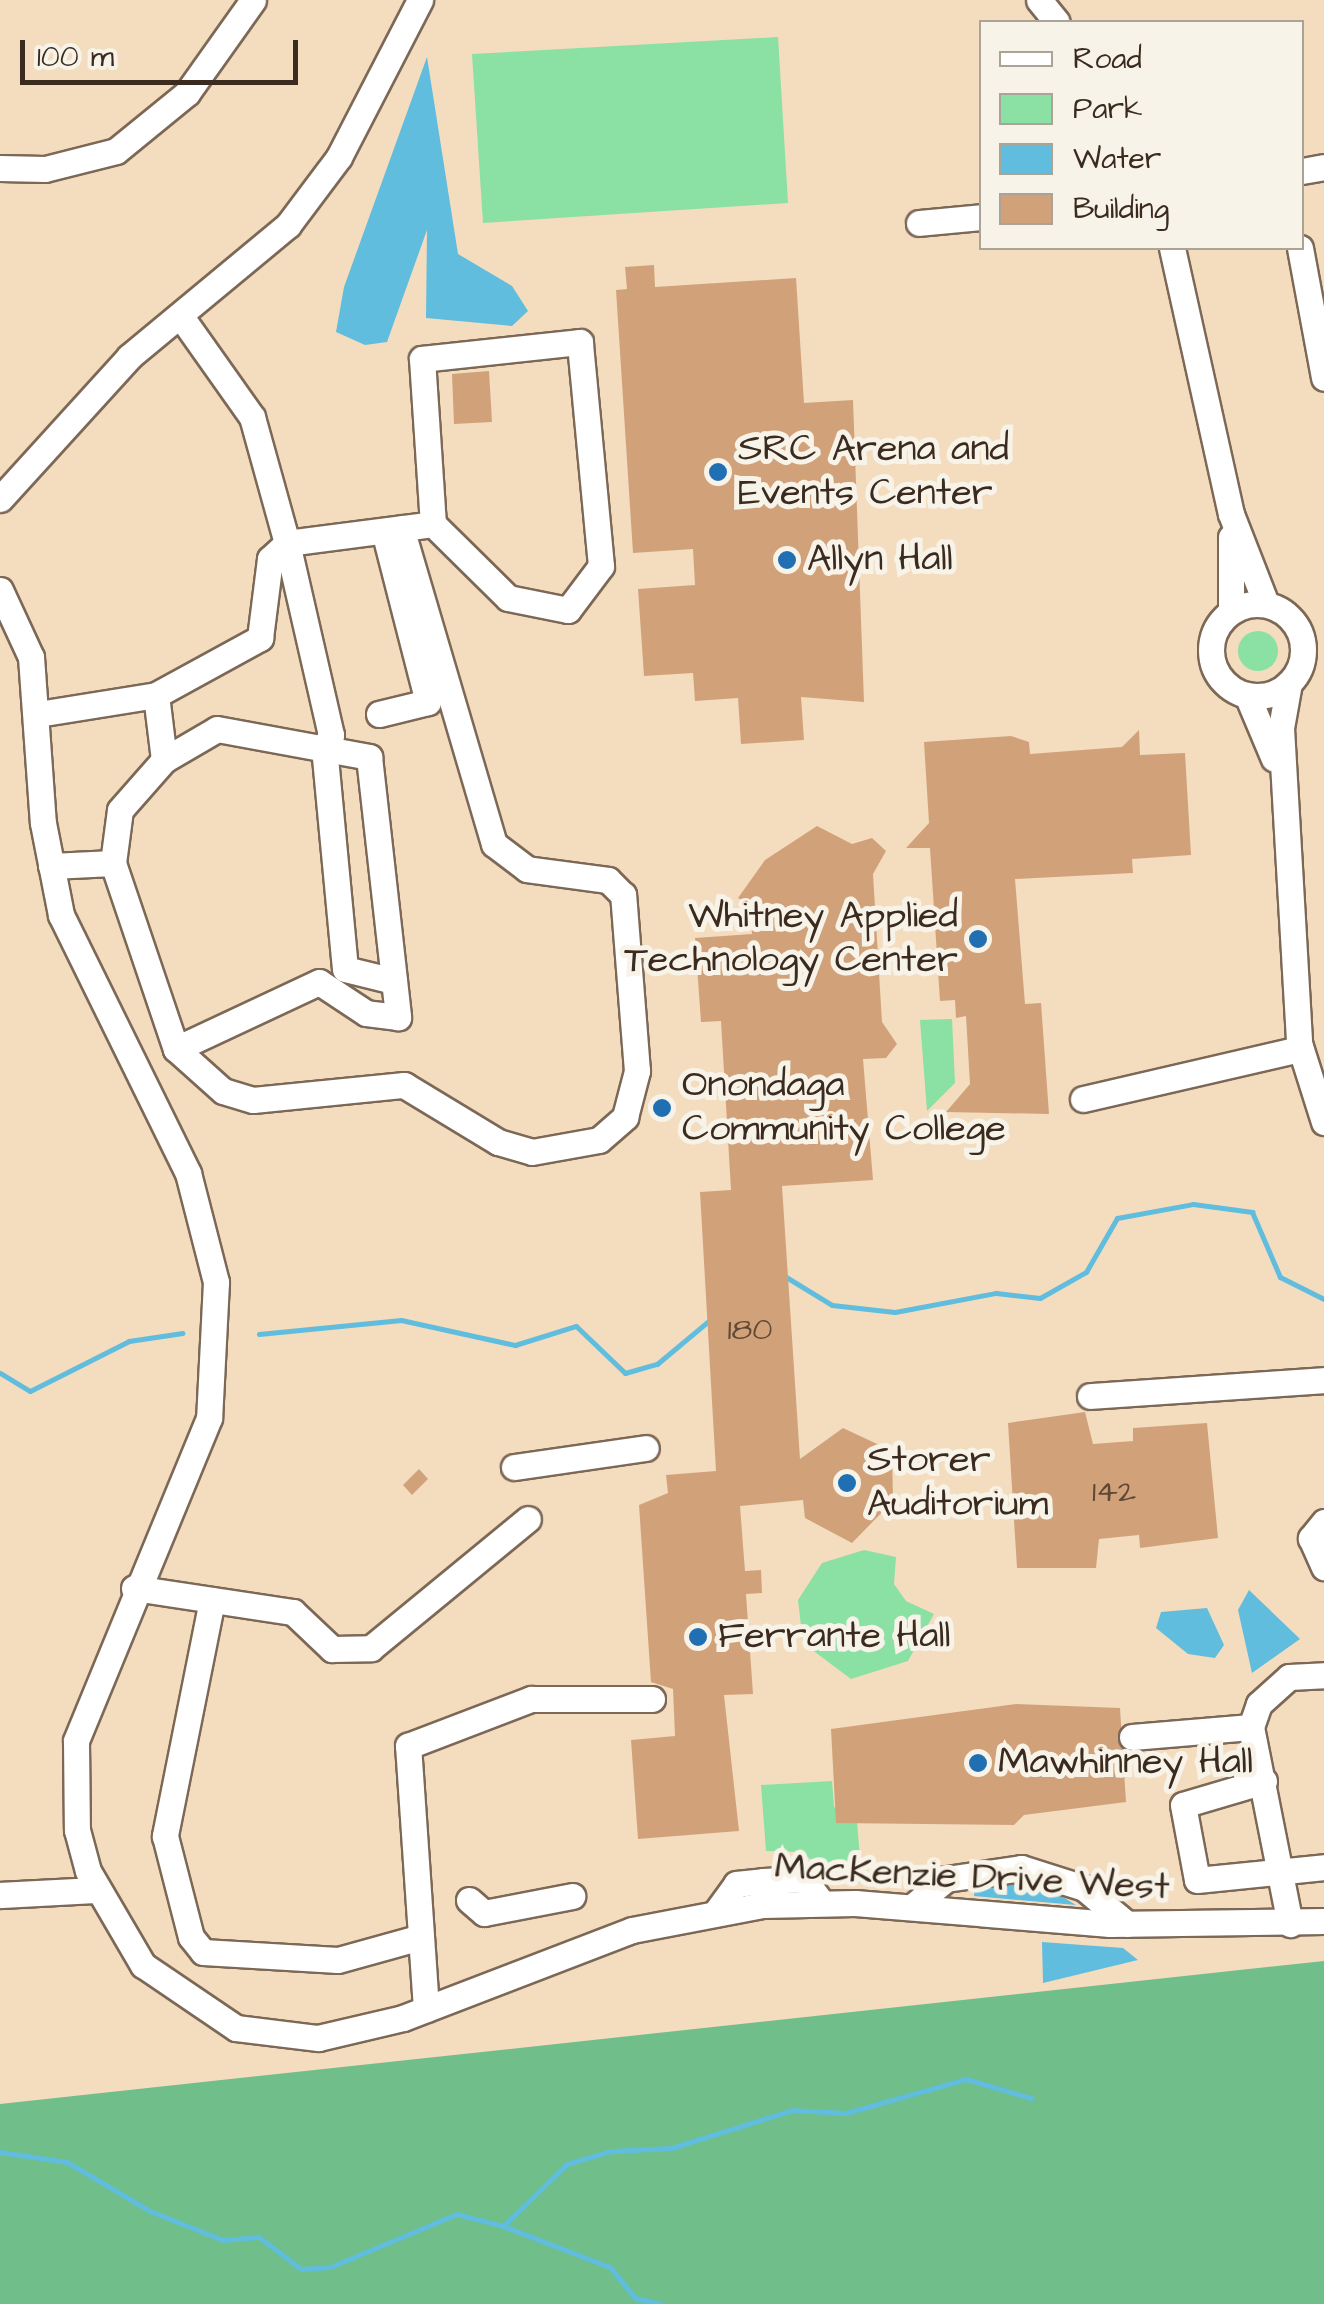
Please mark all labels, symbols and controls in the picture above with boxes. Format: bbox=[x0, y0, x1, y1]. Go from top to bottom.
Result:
scale bar bbox=[25, 20, 302, 82]
legend bbox=[979, 20, 1304, 250]
text: 100 m bbox=[37, 36, 114, 78]
text: Road bbox=[1073, 38, 1142, 80]
text: Park bbox=[1073, 88, 1142, 130]
text: Water bbox=[1073, 138, 1161, 180]
text: Building bbox=[1073, 188, 1169, 230]
place label: SRC Arena and Events Center bbox=[738, 427, 1009, 516]
marker: SRC Arena and Events Center bbox=[707, 461, 729, 483]
place label: Allyn Hall bbox=[807, 537, 953, 583]
marker: Allyn Hall bbox=[776, 549, 798, 571]
place label: Whitney Applied Technology Center bbox=[624, 894, 958, 984]
marker: Whitney Applied Technology Center bbox=[967, 928, 989, 950]
place label: Onondaga Community College bbox=[682, 1063, 1006, 1152]
marker: Onondaga Community College bbox=[651, 1097, 673, 1119]
house number: 180 bbox=[727, 1311, 773, 1349]
place label: Storer Auditorium bbox=[867, 1438, 1048, 1528]
marker: Storer Auditorium bbox=[836, 1472, 858, 1494]
house number: 142 bbox=[1092, 1473, 1136, 1511]
place label: Ferrante Hall bbox=[718, 1614, 951, 1660]
marker: Ferrante Hall bbox=[687, 1626, 709, 1648]
place label: Mawhinney Hall bbox=[998, 1740, 1253, 1786]
marker: Mawhinney Hall bbox=[967, 1752, 989, 1774]
street label: MacKenzie Drive West bbox=[773, 1845, 1171, 1911]

